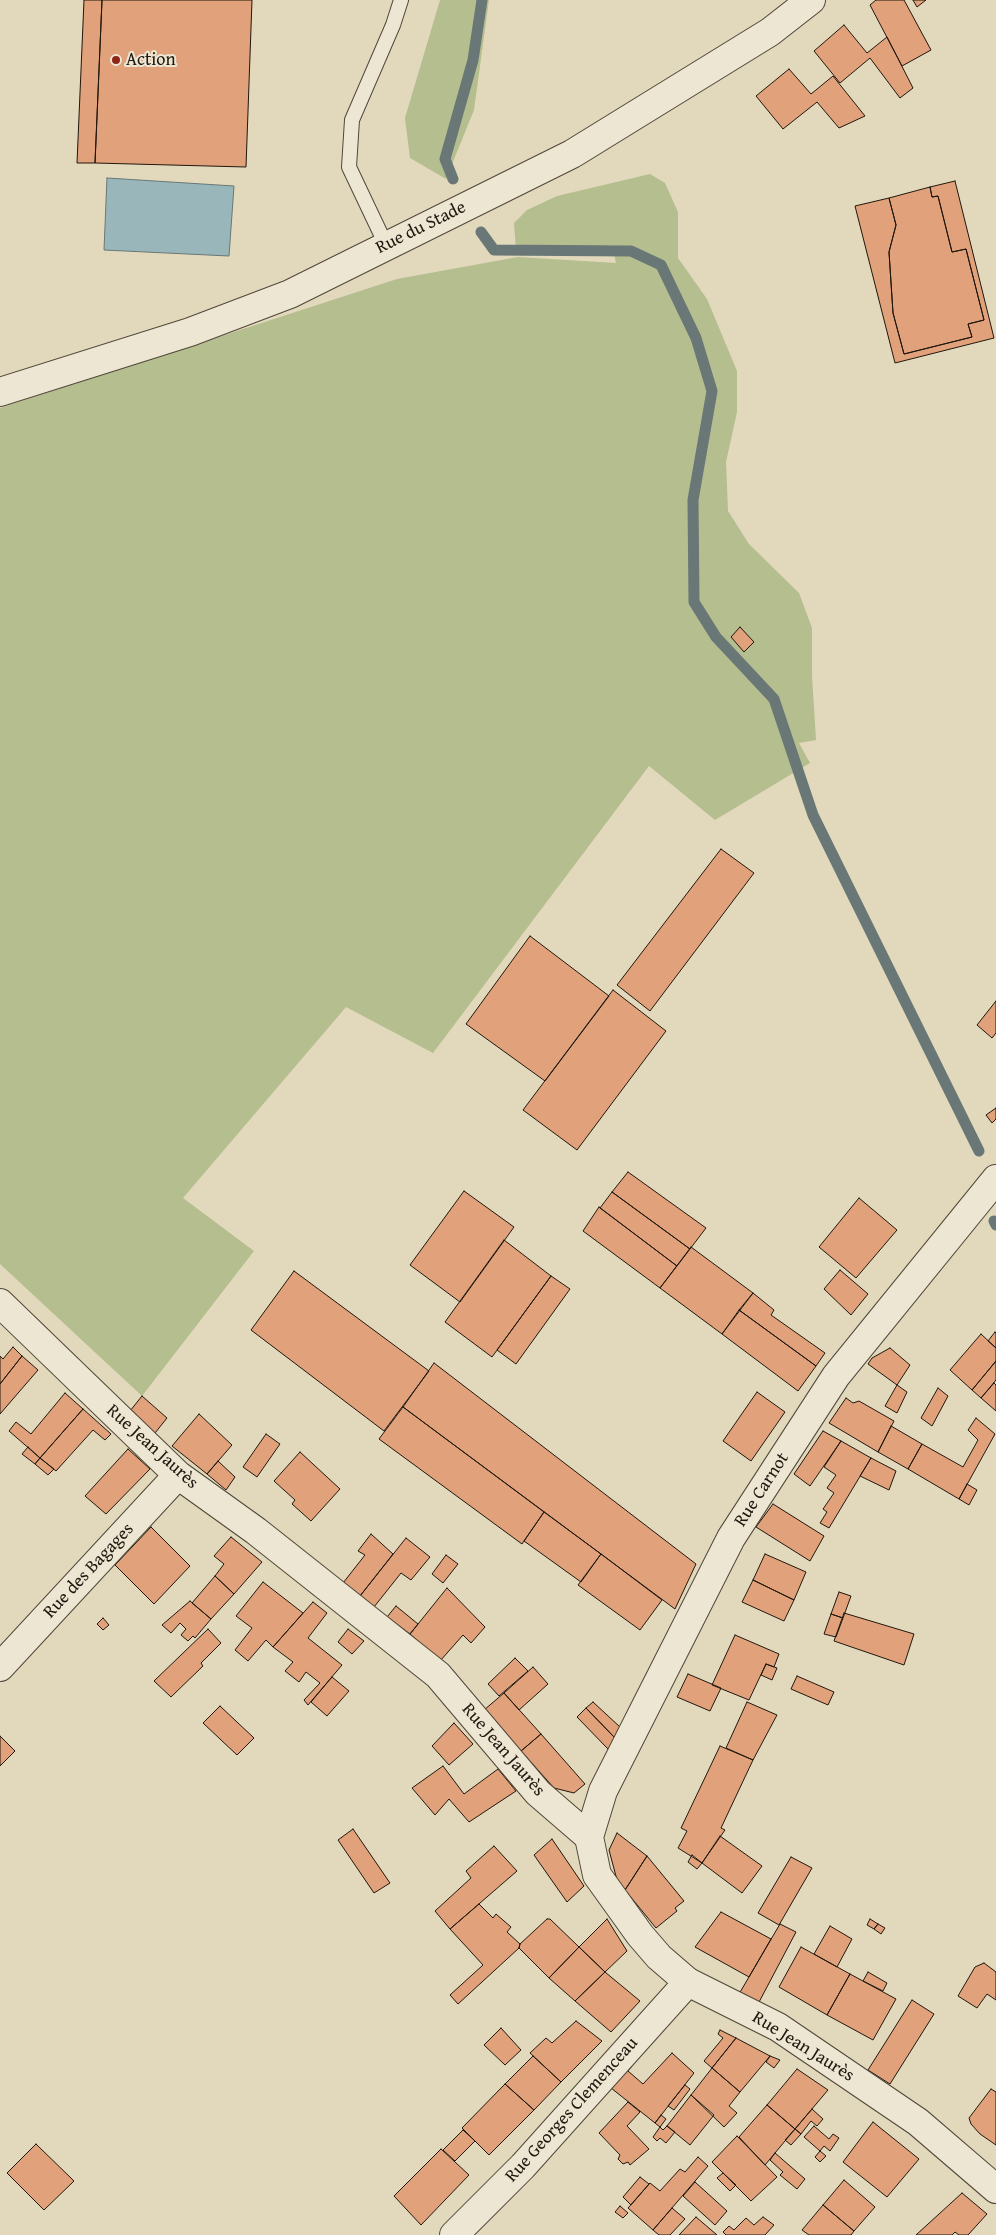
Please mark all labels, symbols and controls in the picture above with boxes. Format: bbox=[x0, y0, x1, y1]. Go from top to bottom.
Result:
place label: Action bbox=[126, 49, 176, 71]
marker: Action bbox=[110, 54, 122, 66]
street label: Rue du Stade bbox=[372, 197, 470, 259]
street label: Rue Jean Jaurès bbox=[102, 1400, 202, 1494]
street label: Rue Carnot bbox=[730, 1449, 794, 1531]
street label: Rue des Bagages bbox=[39, 1519, 139, 1623]
street label: Rue Jean Jaurès bbox=[457, 1699, 549, 1801]
street label: Rue Jean Jaurès bbox=[748, 2007, 858, 2087]
street label: Rue Georges Clemenceau bbox=[501, 2033, 643, 2187]

